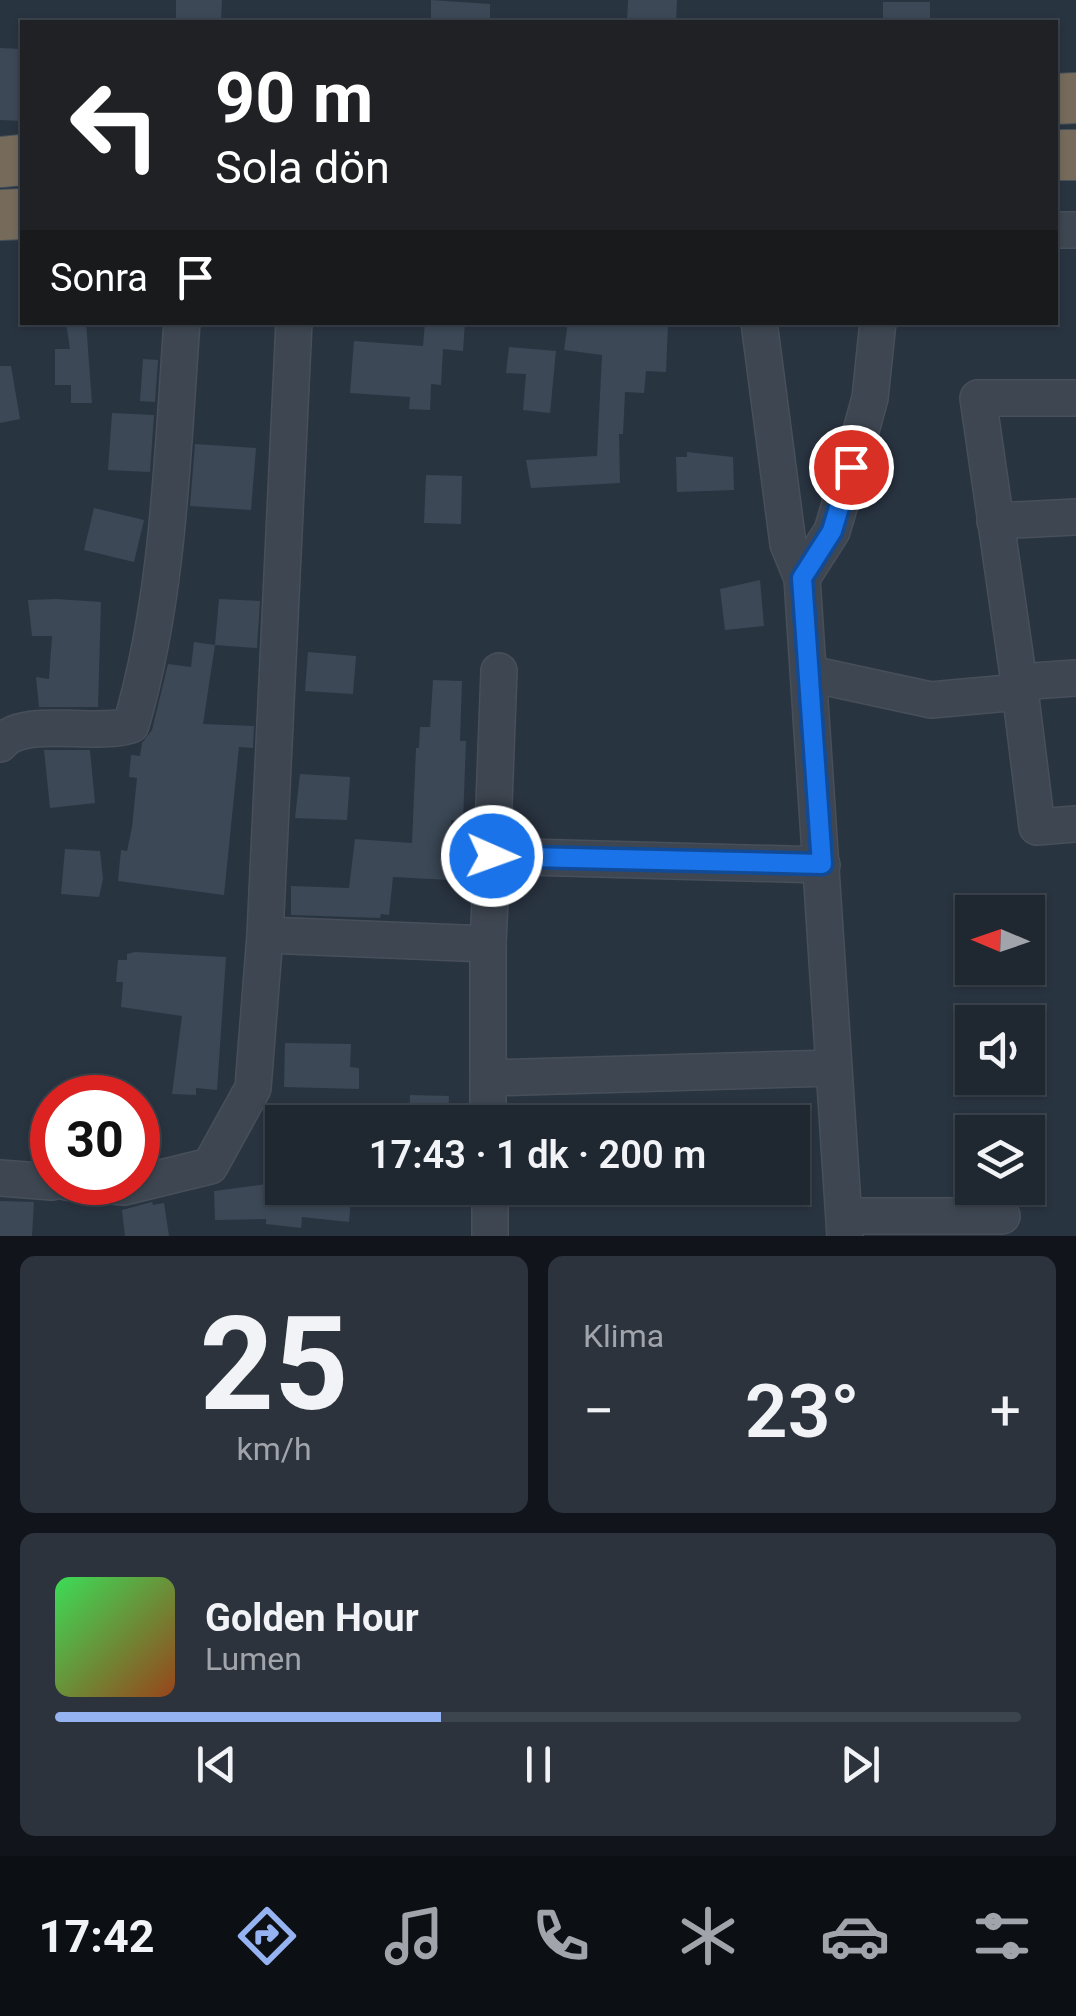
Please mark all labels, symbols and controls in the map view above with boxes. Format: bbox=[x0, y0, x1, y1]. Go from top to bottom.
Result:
text: 90 m bbox=[215, 57, 373, 139]
icon: left bbox=[50, 60, 180, 190]
text: Sola dön bbox=[215, 141, 390, 194]
icon: arrive bbox=[168, 250, 223, 305]
text: Sonra bbox=[50, 256, 148, 300]
pin bbox=[809, 425, 894, 510]
icon: arrive bbox=[824, 440, 879, 495]
position arrow bbox=[440, 804, 544, 908]
north arrow bbox=[955, 895, 1045, 985]
map controls bbox=[955, 895, 1045, 1205]
button: sound bbox=[955, 1005, 1045, 1095]
speed limit sign: 30 bbox=[30, 1075, 160, 1205]
button: layers bbox=[955, 1115, 1045, 1205]
text: 17:43 · 1 dk · 200 m bbox=[369, 1133, 706, 1177]
text: 25 bbox=[199, 1288, 349, 1441]
text: Klima bbox=[583, 1317, 664, 1355]
text: 23° bbox=[745, 1367, 859, 1455]
text: − bbox=[583, 1379, 614, 1443]
text: + bbox=[990, 1379, 1021, 1443]
text: km/h bbox=[236, 1430, 312, 1468]
text: Golden Hour bbox=[205, 1596, 419, 1640]
text: Lumen bbox=[205, 1640, 302, 1678]
icon: previous bbox=[189, 1737, 244, 1792]
icon: pause bbox=[511, 1737, 566, 1792]
icon: next bbox=[833, 1737, 888, 1792]
icon: directions bbox=[232, 1901, 302, 1971]
icon: music bbox=[379, 1901, 449, 1971]
icon: phone bbox=[526, 1901, 596, 1971]
icon: climate bbox=[673, 1901, 743, 1971]
icon: car bbox=[820, 1901, 890, 1971]
icon: filters bbox=[967, 1901, 1037, 1971]
text: 17:42 bbox=[39, 1910, 155, 1963]

